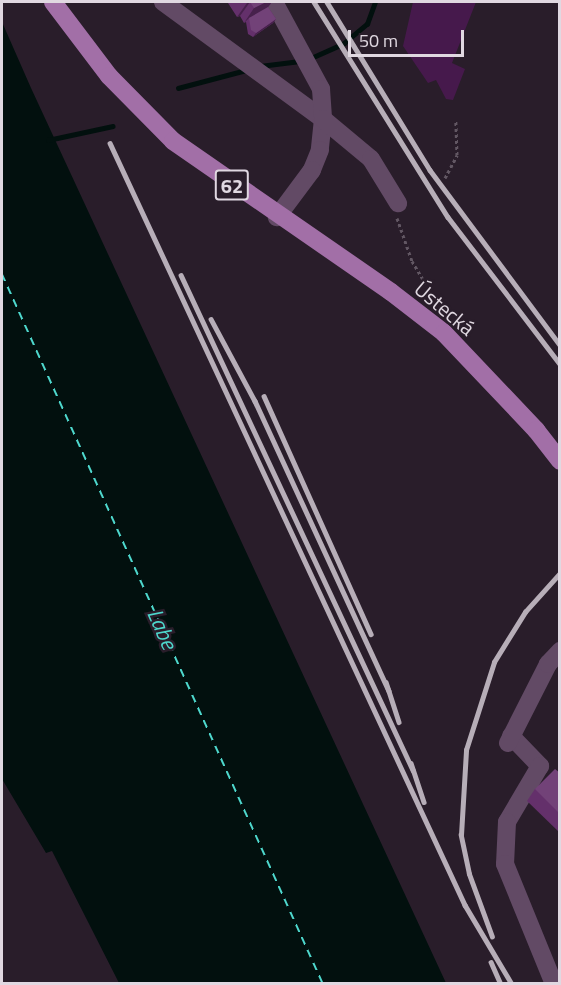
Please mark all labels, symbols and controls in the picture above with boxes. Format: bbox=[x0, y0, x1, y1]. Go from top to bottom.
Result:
scale bar bbox=[351, 18, 466, 56]
text: 50 m bbox=[359, 27, 398, 54]
road number: 62 bbox=[214, 168, 250, 202]
street label: Ústecká bbox=[410, 276, 480, 340]
water label: Labe bbox=[142, 605, 182, 653]

